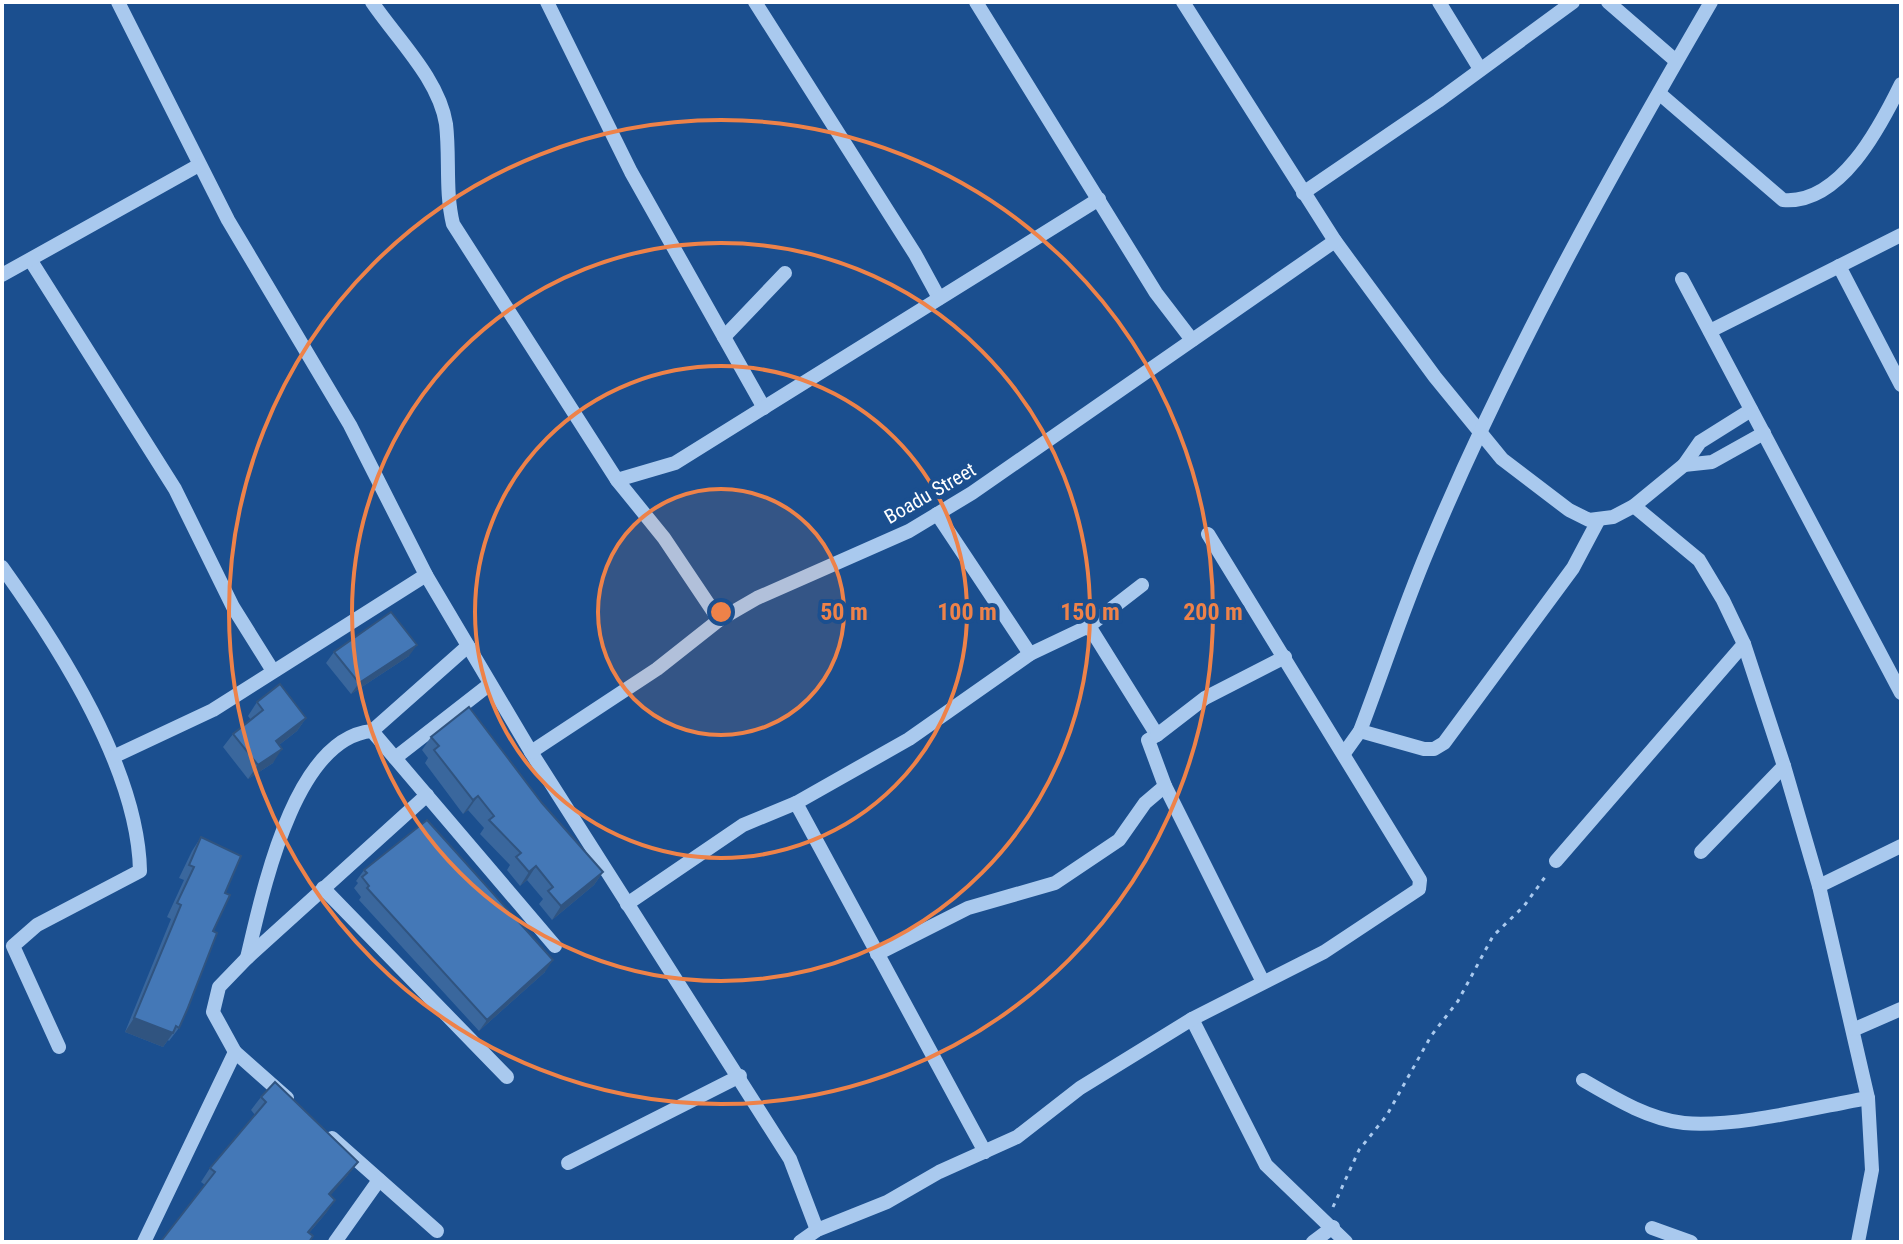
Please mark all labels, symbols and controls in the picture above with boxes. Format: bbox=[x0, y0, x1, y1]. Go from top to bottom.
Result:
street label: Boadu Street bbox=[880, 457, 980, 529]
centre of rings bbox=[707, 598, 735, 626]
text: 50 m bbox=[820, 598, 868, 626]
text: 100 m bbox=[937, 598, 997, 626]
text: 150 m bbox=[1060, 598, 1120, 626]
text: 200 m bbox=[1183, 598, 1243, 626]

